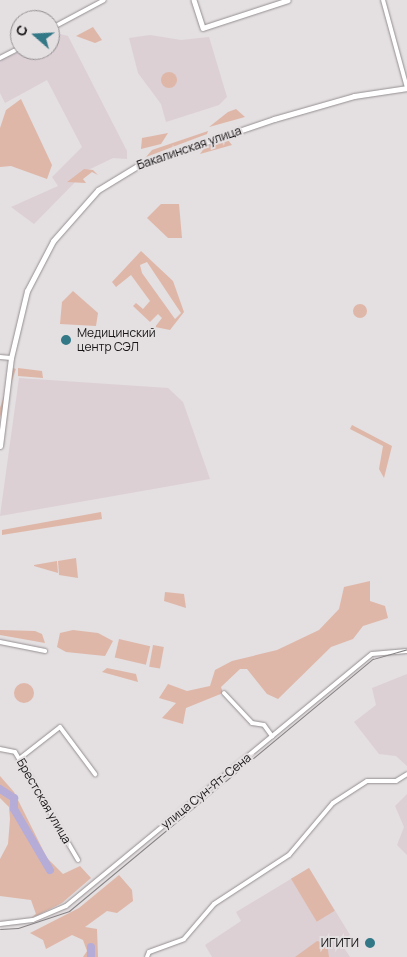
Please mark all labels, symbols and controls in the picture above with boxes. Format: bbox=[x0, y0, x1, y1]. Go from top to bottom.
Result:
north arrow bbox=[10, 10, 60, 60]
text: С bbox=[11, 22, 32, 38]
street label: Бакалинская улица bbox=[135, 123, 243, 173]
place label: Медицинский центр СЭЛ bbox=[77, 326, 156, 354]
marker: Медицинский центр СЭЛ bbox=[59, 333, 73, 347]
street label: улица Сун-Ят-Сена bbox=[158, 750, 254, 832]
street label: Брестская улица bbox=[14, 756, 74, 846]
place label: ИГИТИ bbox=[321, 936, 359, 950]
marker: ИГИТИ bbox=[363, 936, 377, 950]

